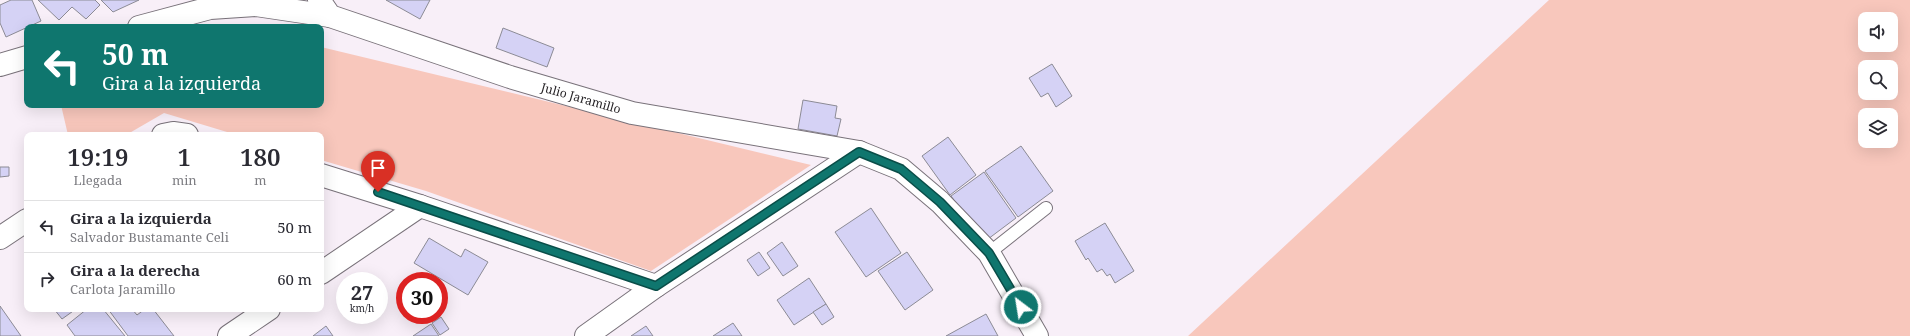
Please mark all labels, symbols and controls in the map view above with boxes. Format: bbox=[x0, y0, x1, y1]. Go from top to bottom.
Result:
map controls bbox=[1858, 12, 1898, 148]
button: sound bbox=[1858, 12, 1898, 52]
text: 50 m bbox=[102, 35, 169, 73]
icon: left bbox=[36, 40, 88, 92]
button: search bbox=[1858, 60, 1898, 100]
text: Gira a la izquierda bbox=[102, 71, 261, 95]
street label: Julio Jaramillo bbox=[538, 78, 623, 118]
button: layers bbox=[1858, 108, 1898, 148]
text: 19:19 bbox=[67, 140, 129, 173]
text: 1 bbox=[178, 140, 191, 173]
text: 180 bbox=[240, 140, 281, 173]
pin bbox=[361, 151, 395, 192]
icon: arrive bbox=[367, 157, 389, 179]
text: Llegada bbox=[74, 171, 122, 189]
text: min bbox=[172, 171, 197, 189]
text: m bbox=[254, 171, 266, 189]
text: Gira a la izquierda bbox=[70, 208, 212, 228]
icon: left bbox=[36, 216, 58, 238]
text: 50 m bbox=[277, 217, 312, 237]
text: Salvador Bustamante Celi bbox=[70, 228, 229, 246]
text: Gira a la derecha bbox=[70, 260, 200, 280]
icon: right bbox=[36, 268, 58, 290]
text: 60 m bbox=[277, 269, 312, 289]
speed limit sign: 30 bbox=[396, 272, 448, 324]
text: 27 bbox=[351, 279, 373, 306]
text: Carlota Jaramillo bbox=[70, 280, 175, 298]
position arrow bbox=[1000, 286, 1042, 328]
text: km/h bbox=[350, 301, 374, 315]

